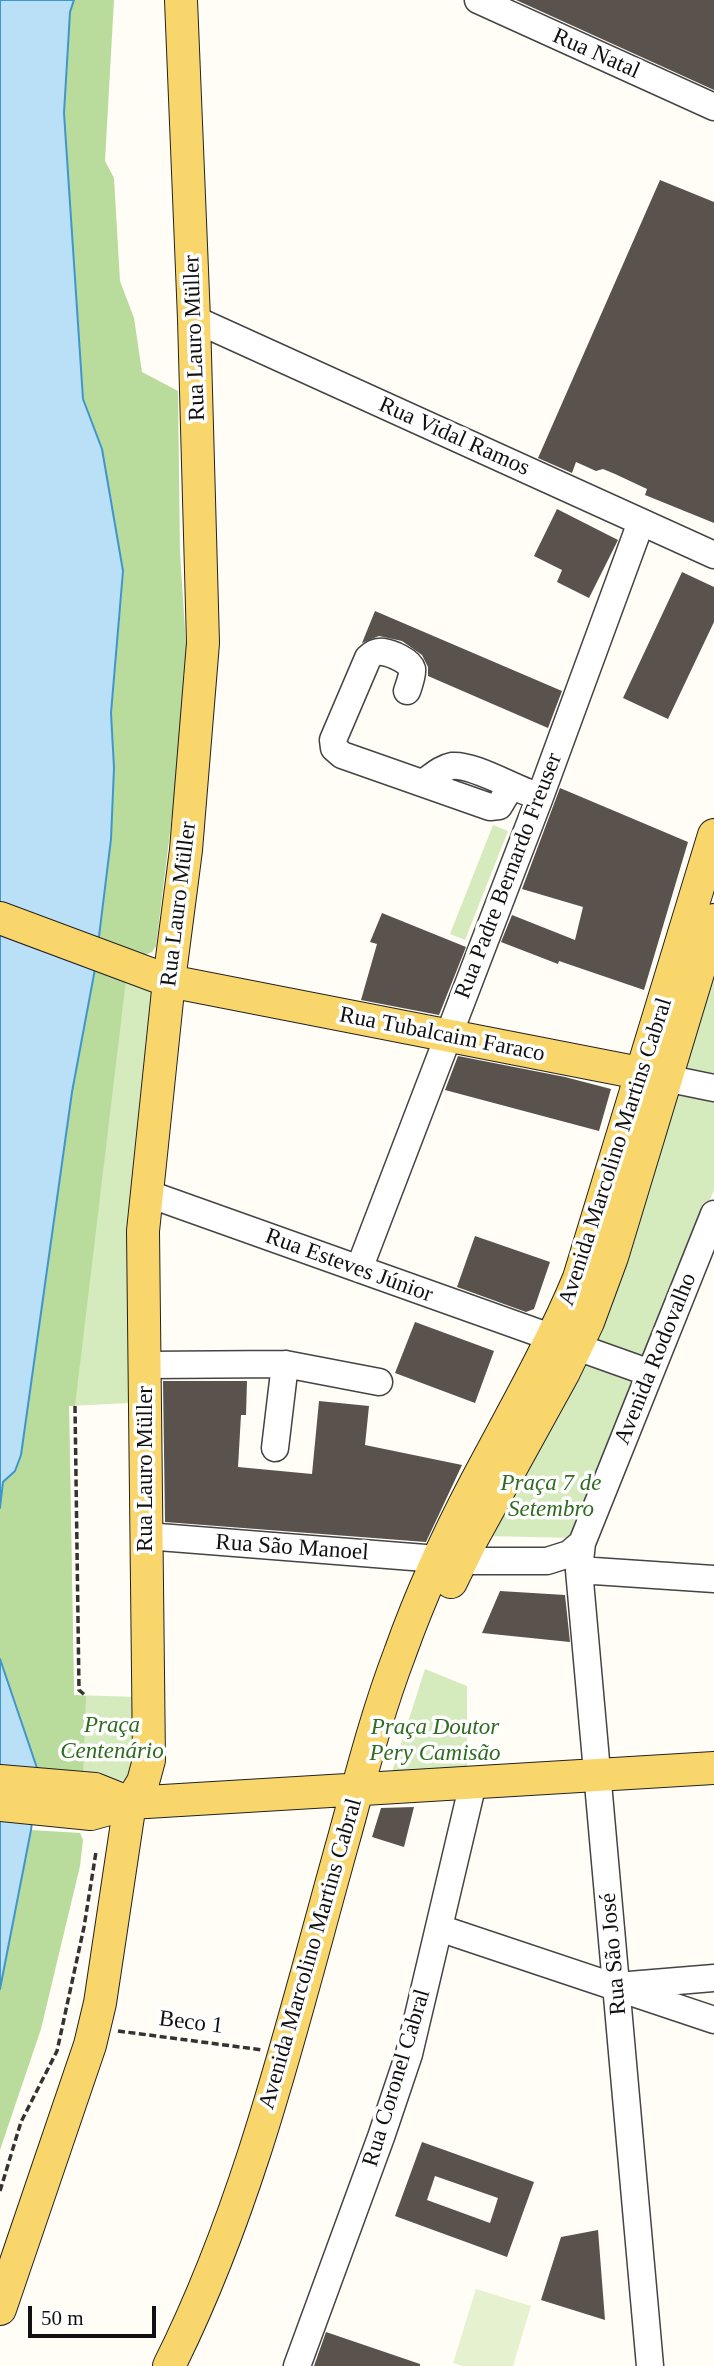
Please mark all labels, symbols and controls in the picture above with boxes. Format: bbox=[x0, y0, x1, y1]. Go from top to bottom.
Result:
street label: Rua Natal bbox=[548, 23, 644, 85]
street label: Rua Lauro Müller bbox=[178, 255, 212, 421]
street label: Rua Vidal Ramos bbox=[374, 391, 534, 483]
street label: Rua Padre Bernardo Freuser bbox=[449, 749, 569, 1003]
street label: Rua Lauro Müller bbox=[155, 820, 203, 988]
street label: Avenida Marcolino Martins Cabral bbox=[553, 995, 679, 1309]
street label: Rua Tubalcaim Faraco bbox=[337, 1002, 547, 1068]
street label: Rua Esteves Júnior bbox=[261, 1223, 437, 1309]
street label: Avenida Rodovalho bbox=[609, 1269, 703, 1449]
street label: Rua Lauro Müller bbox=[132, 1386, 160, 1552]
park label: Praça 7 de Setembro bbox=[501, 1470, 601, 1524]
street label: Rua São Manoel bbox=[215, 1529, 369, 1567]
park label: Praça Centenário bbox=[60, 1712, 164, 1766]
park label: Praça Doutor Pery Camisão bbox=[370, 1714, 500, 1768]
street label: Avenida Marcolino Martins Cabral bbox=[253, 1795, 369, 2113]
street label: Rua São José bbox=[595, 1892, 633, 2016]
street label: Rua Coronel Cabral bbox=[357, 1986, 437, 2170]
street label: Beco 1 bbox=[157, 2005, 225, 2041]
scale bar bbox=[32, 2292, 159, 2336]
text: 50 m bbox=[41, 2306, 84, 2330]

